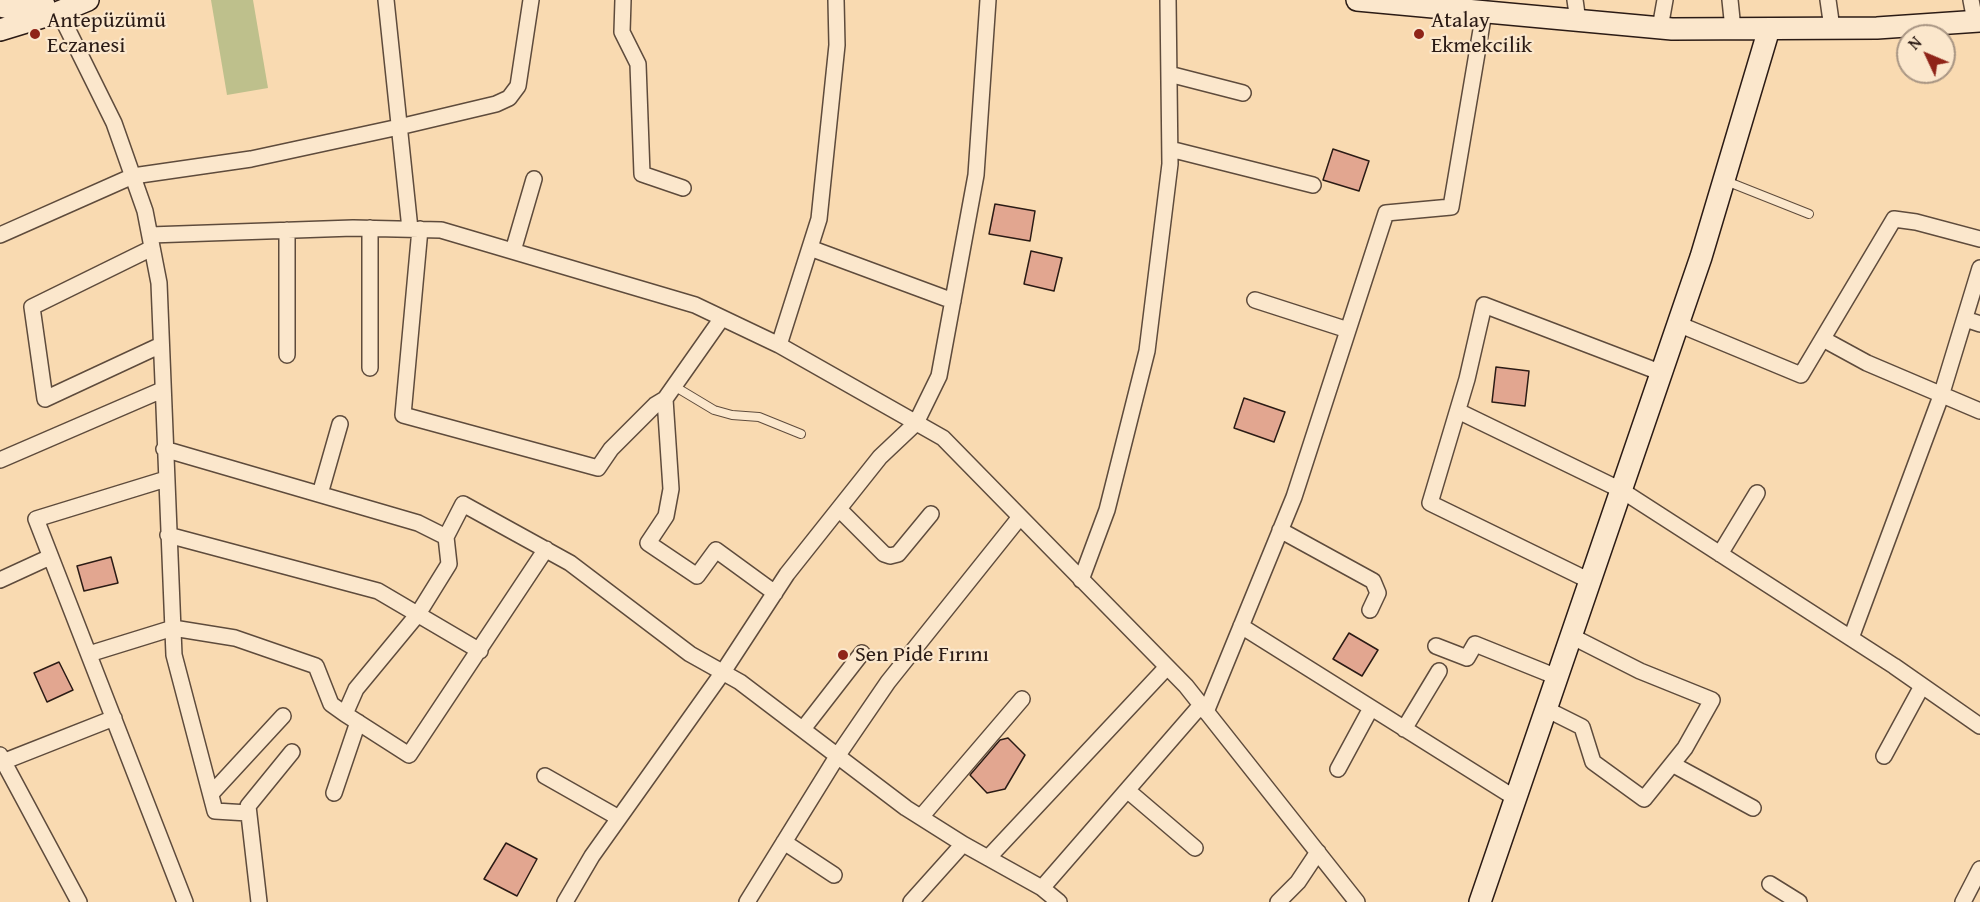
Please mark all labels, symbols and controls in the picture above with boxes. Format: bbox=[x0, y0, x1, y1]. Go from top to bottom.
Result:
place label: Antepüzümü Eczanesi bbox=[47, 8, 166, 60]
place label: Atalay Ekmekcilik bbox=[1431, 8, 1532, 60]
north arrow bbox=[1896, 24, 1956, 84]
marker: Antepüzümü Eczanesi bbox=[28, 27, 42, 41]
marker: Atalay Ekmekcilik bbox=[1412, 27, 1426, 41]
text: N bbox=[1902, 31, 1927, 55]
place label: Sen Pide Fırını bbox=[855, 642, 989, 668]
marker: Sen Pide Fırını bbox=[836, 648, 850, 662]

